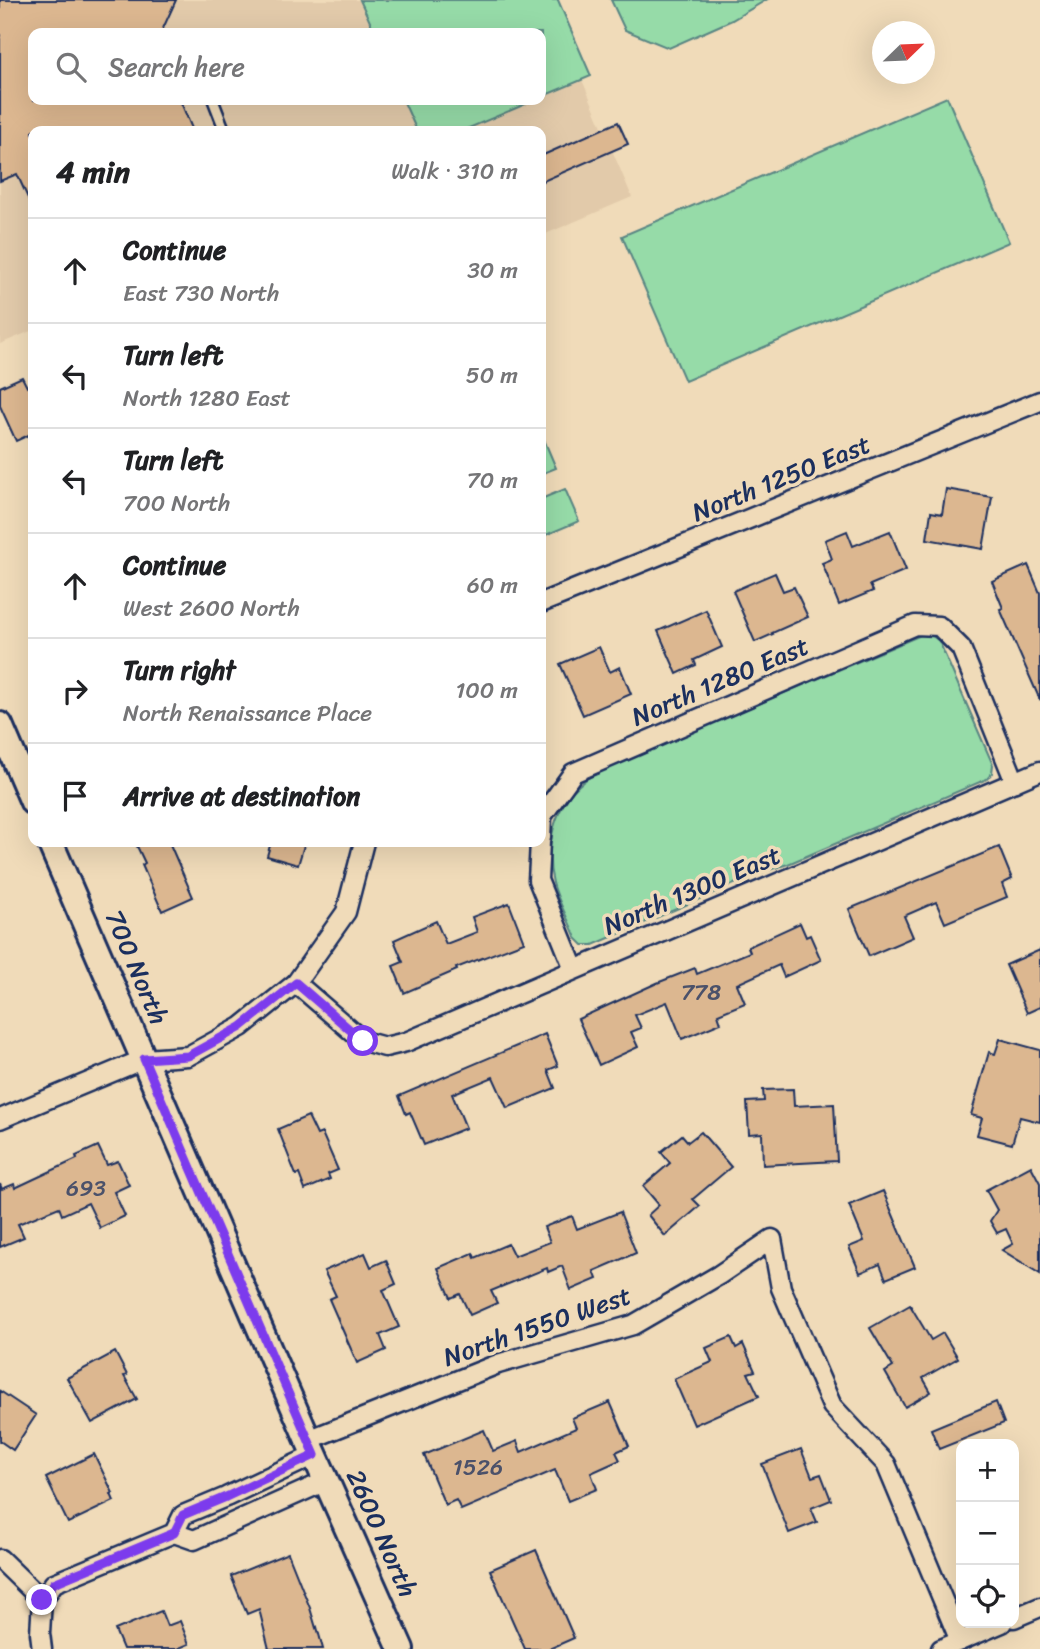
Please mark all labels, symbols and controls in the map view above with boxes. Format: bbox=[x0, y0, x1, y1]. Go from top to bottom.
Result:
north arrow bbox=[872, 21, 935, 84]
search box bbox=[28, 28, 546, 105]
text: Search here bbox=[108, 44, 245, 90]
icon: search bbox=[52, 48, 90, 86]
text: 4 min bbox=[56, 145, 130, 199]
text: Walk · 310 m bbox=[391, 151, 518, 192]
text: Continue bbox=[123, 227, 226, 273]
text: 30 m bbox=[467, 250, 518, 291]
icon: ahead bbox=[56, 252, 94, 290]
text: East 730 North bbox=[123, 273, 279, 314]
text: Turn left bbox=[123, 332, 223, 378]
text: 50 m bbox=[466, 355, 518, 396]
icon: left bbox=[56, 357, 94, 395]
text: North 1280 East bbox=[123, 378, 291, 419]
street label: North 1250 East bbox=[684, 421, 878, 535]
text: Turn left bbox=[123, 437, 223, 483]
text: 70 m bbox=[467, 460, 518, 501]
icon: left bbox=[56, 462, 94, 500]
text: 700 North bbox=[123, 483, 230, 524]
text: Continue bbox=[123, 542, 226, 588]
text: 60 m bbox=[467, 565, 518, 606]
icon: ahead bbox=[56, 567, 94, 605]
text: West 2600 North bbox=[123, 588, 300, 629]
street label: North 1280 East bbox=[624, 623, 816, 739]
text: Turn right bbox=[123, 647, 236, 693]
text: 100 m bbox=[455, 670, 518, 711]
icon: right bbox=[56, 672, 94, 710]
text: North Renaissance Place bbox=[123, 693, 372, 734]
text: Arrive at destination bbox=[123, 773, 360, 819]
icon: arrive bbox=[56, 777, 94, 815]
street label: North 1300 East bbox=[596, 832, 788, 948]
street label: 700 North bbox=[92, 902, 182, 1032]
house number: 778 bbox=[681, 972, 721, 1013]
route start bbox=[347, 1025, 378, 1056]
house number: 693 bbox=[66, 1168, 106, 1209]
street label: North 1550 West bbox=[437, 1272, 637, 1380]
map controls bbox=[956, 1439, 1019, 1628]
button: + bbox=[956, 1439, 1019, 1502]
house number: 1526 bbox=[453, 1447, 503, 1488]
street label: 2600 North bbox=[333, 1461, 431, 1605]
button: − bbox=[956, 1502, 1019, 1565]
button: locate bbox=[956, 1565, 1019, 1628]
route end bbox=[26, 1584, 57, 1615]

